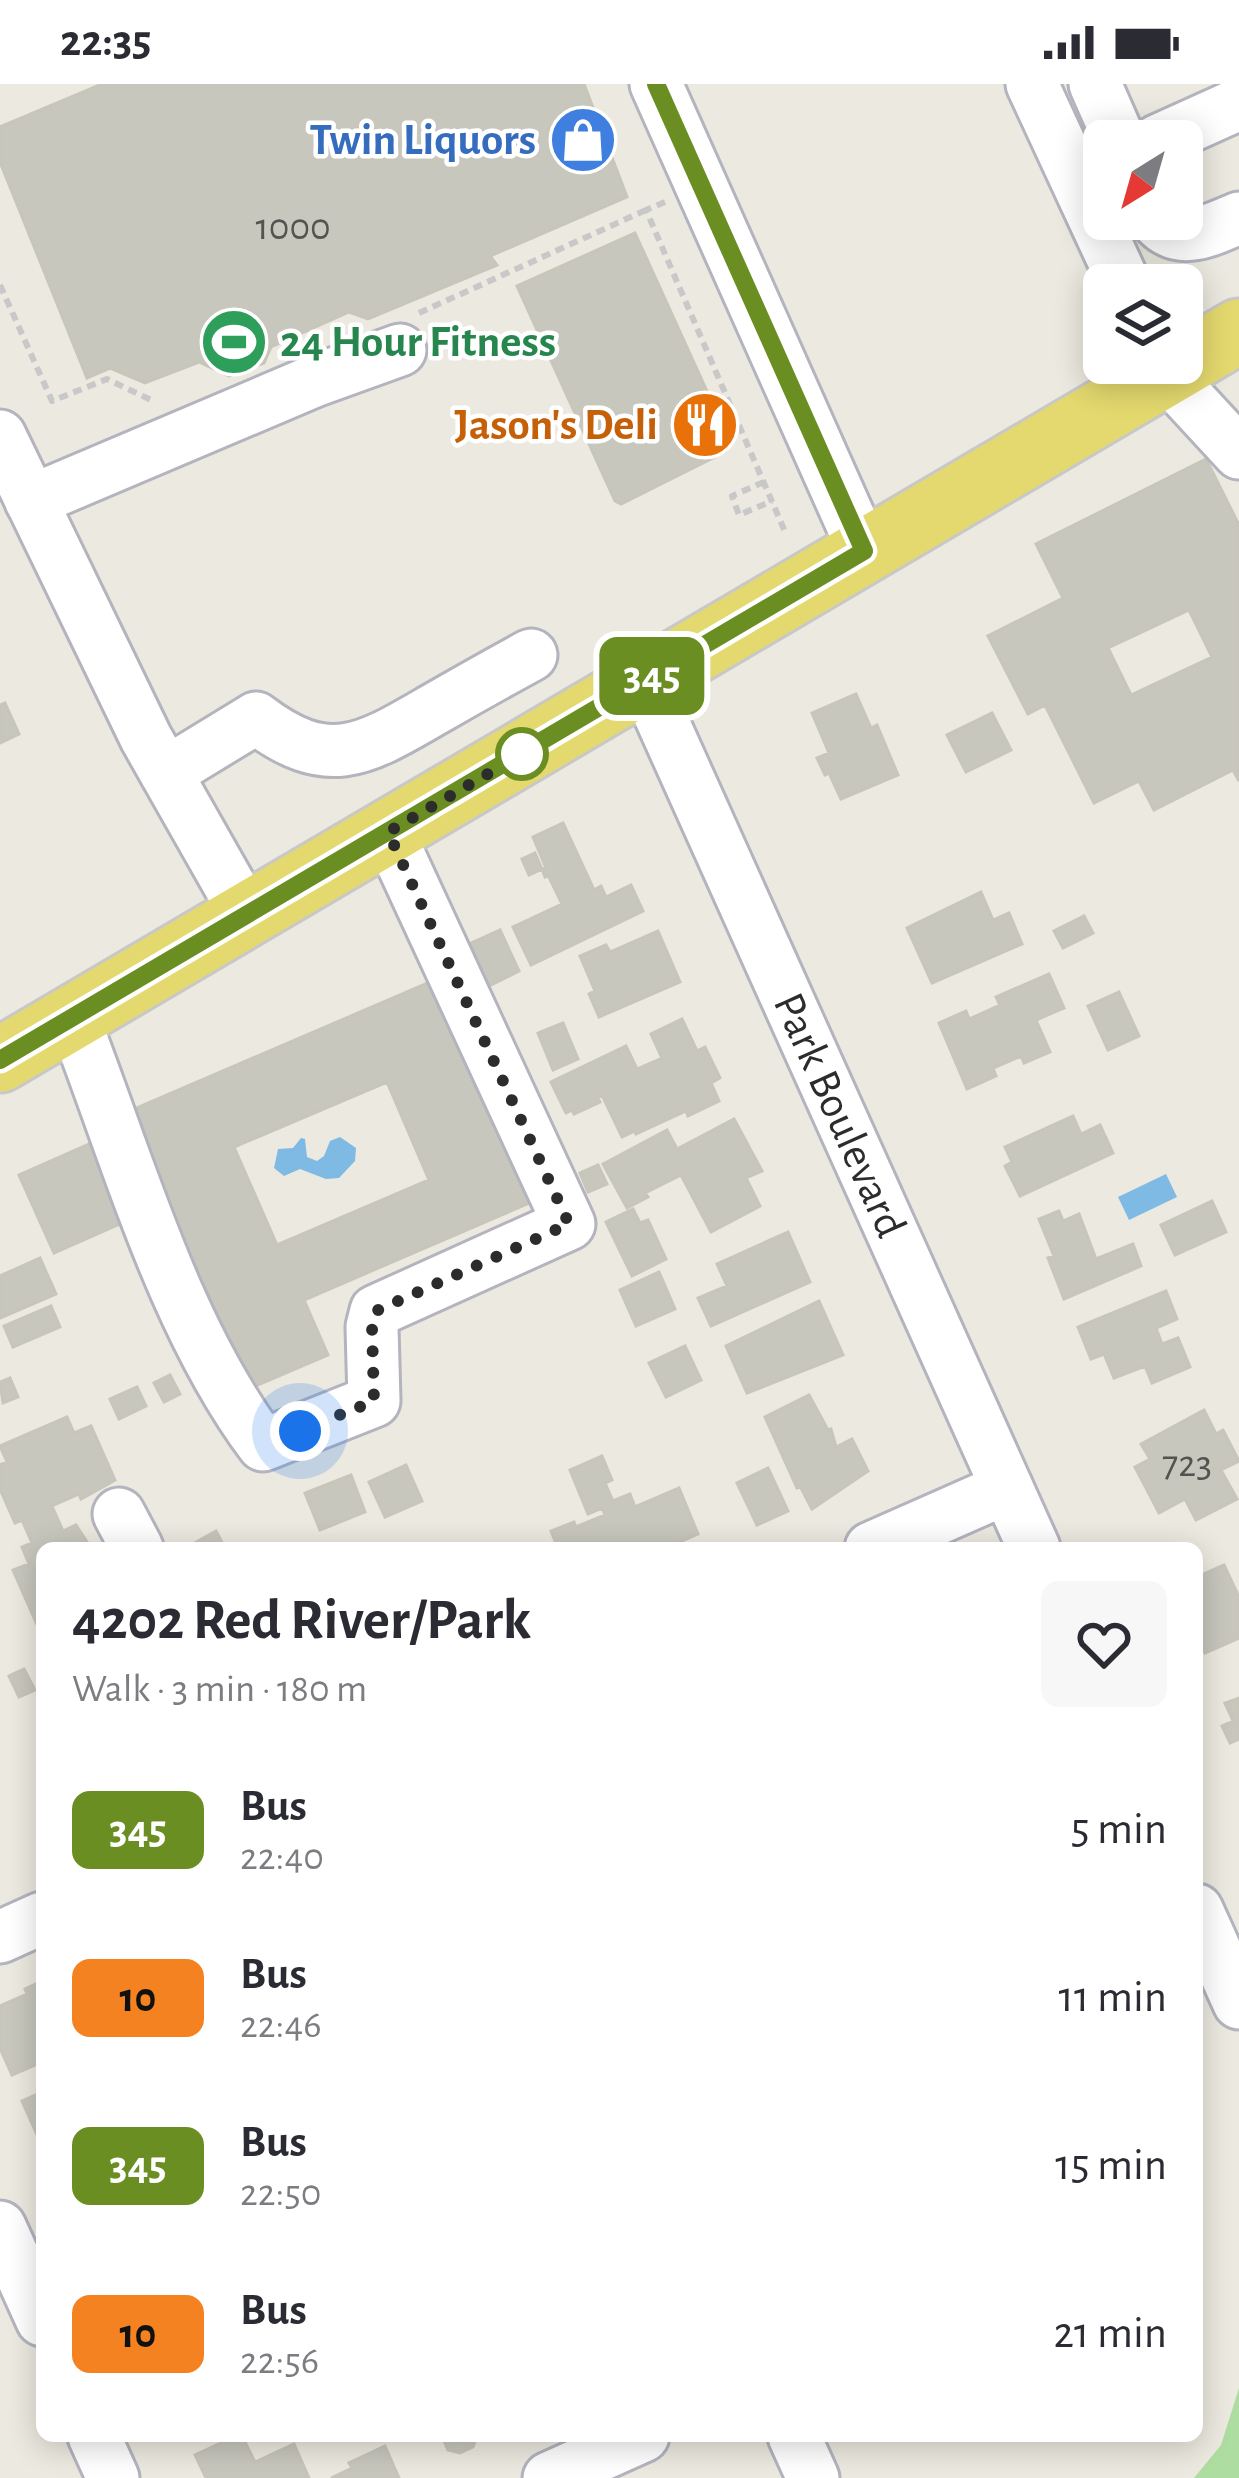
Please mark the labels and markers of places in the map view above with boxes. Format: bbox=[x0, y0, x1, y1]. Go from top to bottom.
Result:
shop icon: Twin Liquors bbox=[548, 105, 618, 175]
place label: Twin Liquors bbox=[309, 118, 536, 163]
sports icon: 24 Hour Fitness bbox=[199, 307, 269, 377]
place label: 24 Hour Fitness bbox=[280, 320, 556, 365]
restaurant icon: Jason's Deli bbox=[670, 390, 740, 460]
place label: Jason's Deli bbox=[454, 403, 658, 448]
unlabelled marker bbox=[497, 729, 547, 779]

